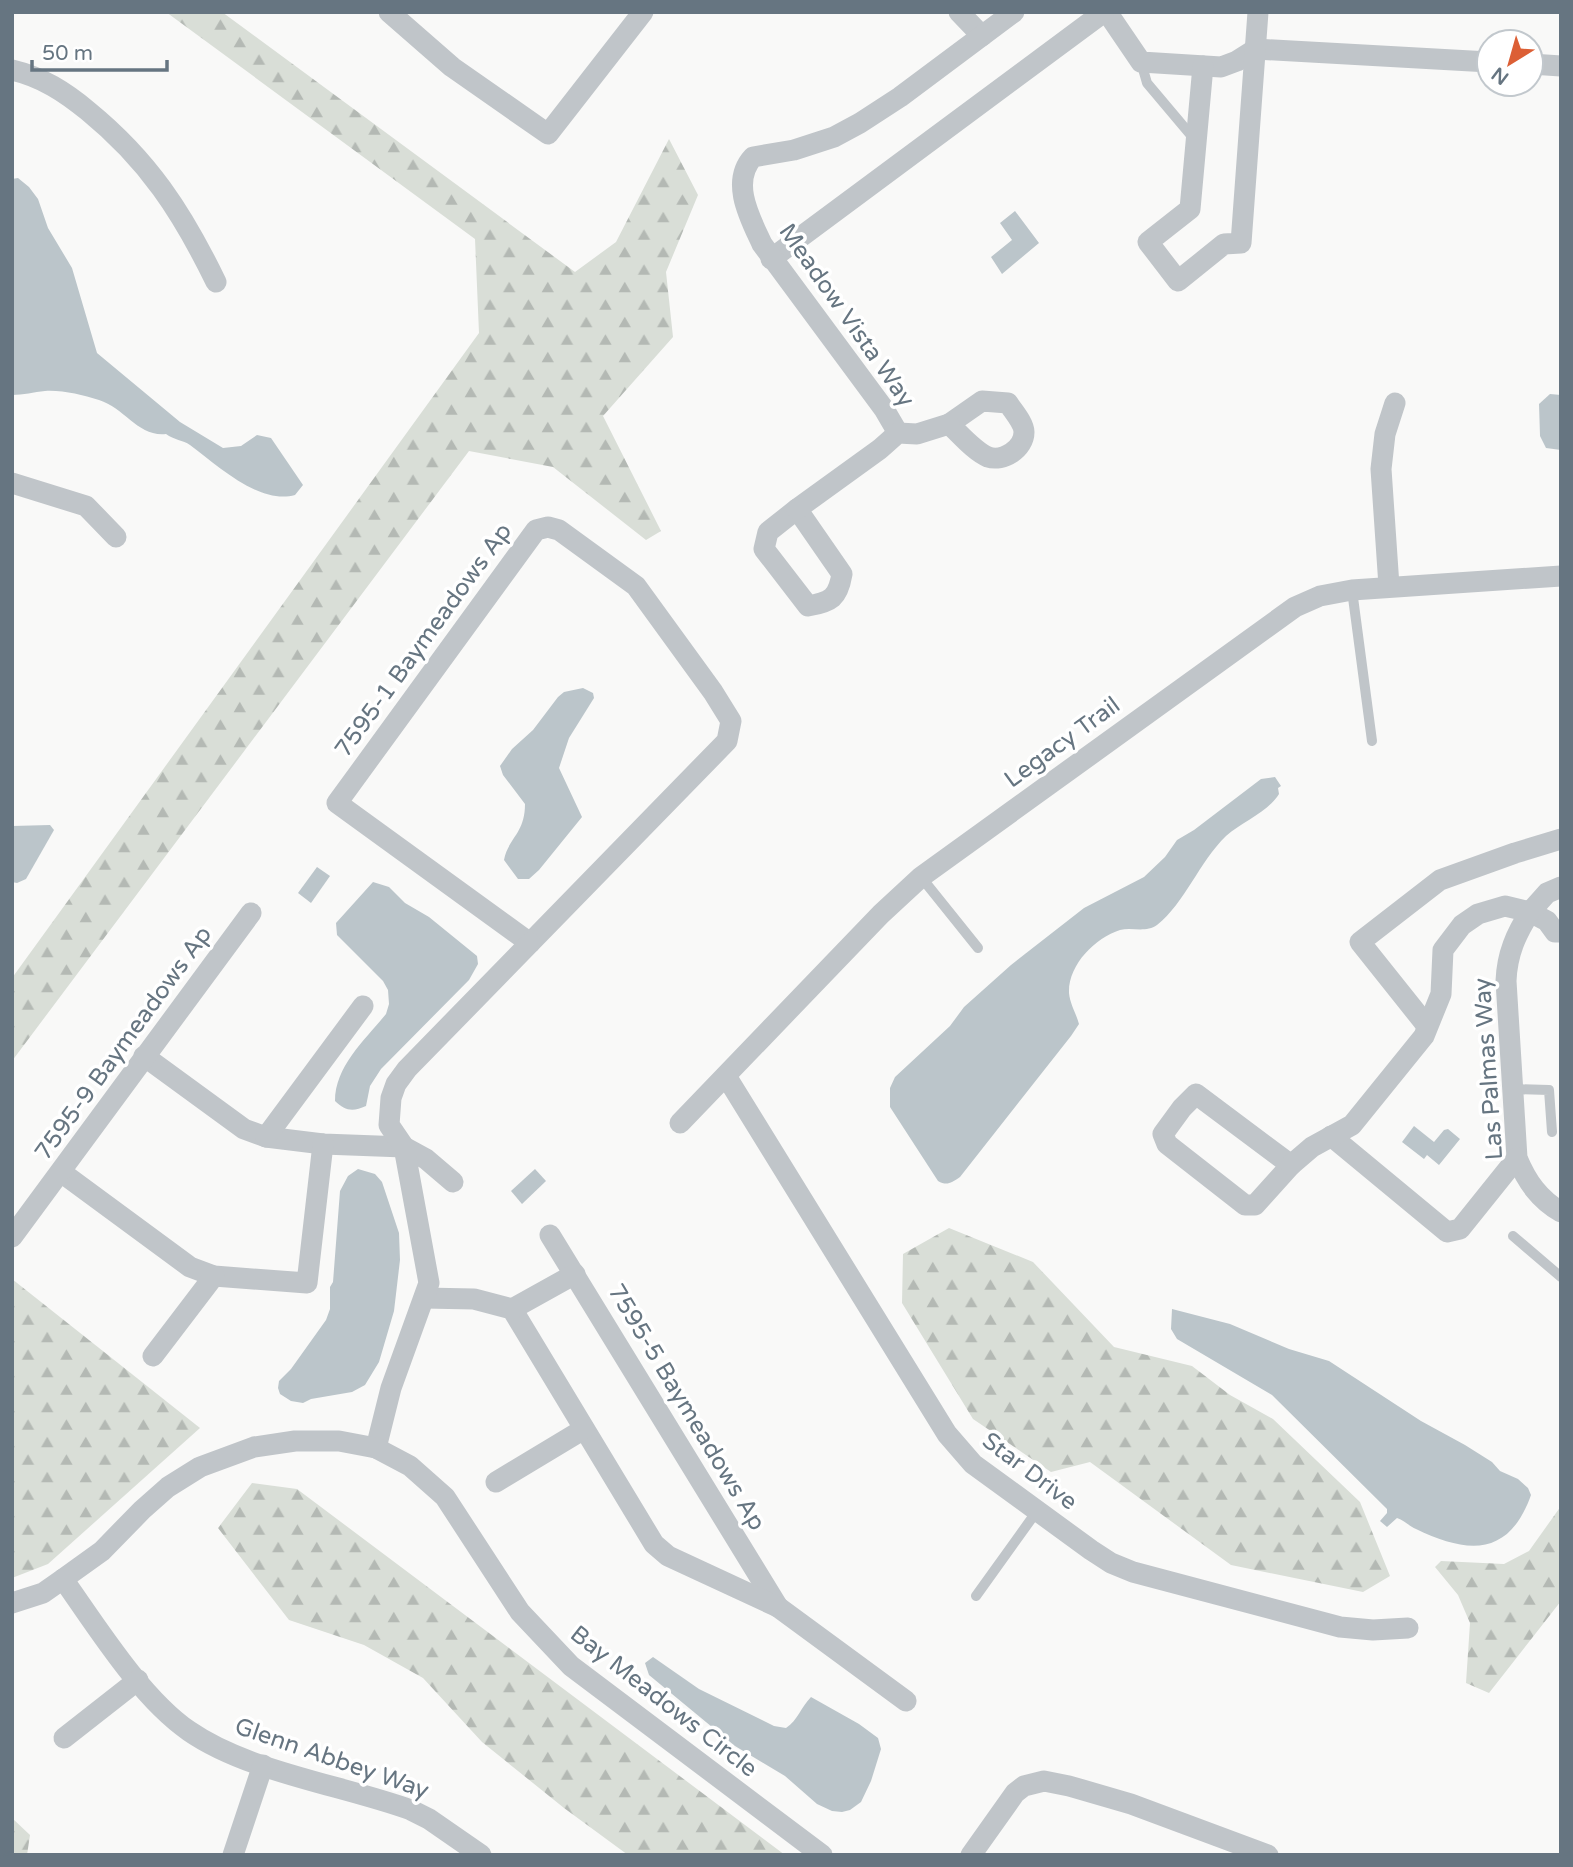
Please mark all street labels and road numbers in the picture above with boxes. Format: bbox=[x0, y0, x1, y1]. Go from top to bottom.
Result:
street label: Meadow Vista Way bbox=[773, 218, 921, 413]
street label: 7595-1 Baymeadows Ap bbox=[329, 517, 518, 763]
street label: Legacy Trail bbox=[999, 691, 1126, 794]
street label: 7595-9 Baymeadows Ap bbox=[29, 920, 218, 1166]
street label: Las Palmas Way bbox=[1468, 977, 1509, 1161]
street label: 7595-5 Baymeadows Ap bbox=[601, 1279, 772, 1536]
street label: Star Drive bbox=[976, 1426, 1083, 1517]
street label: Bay Meadows Circle bbox=[564, 1619, 763, 1783]
street label: Glenn Abbey Way bbox=[231, 1712, 433, 1805]

